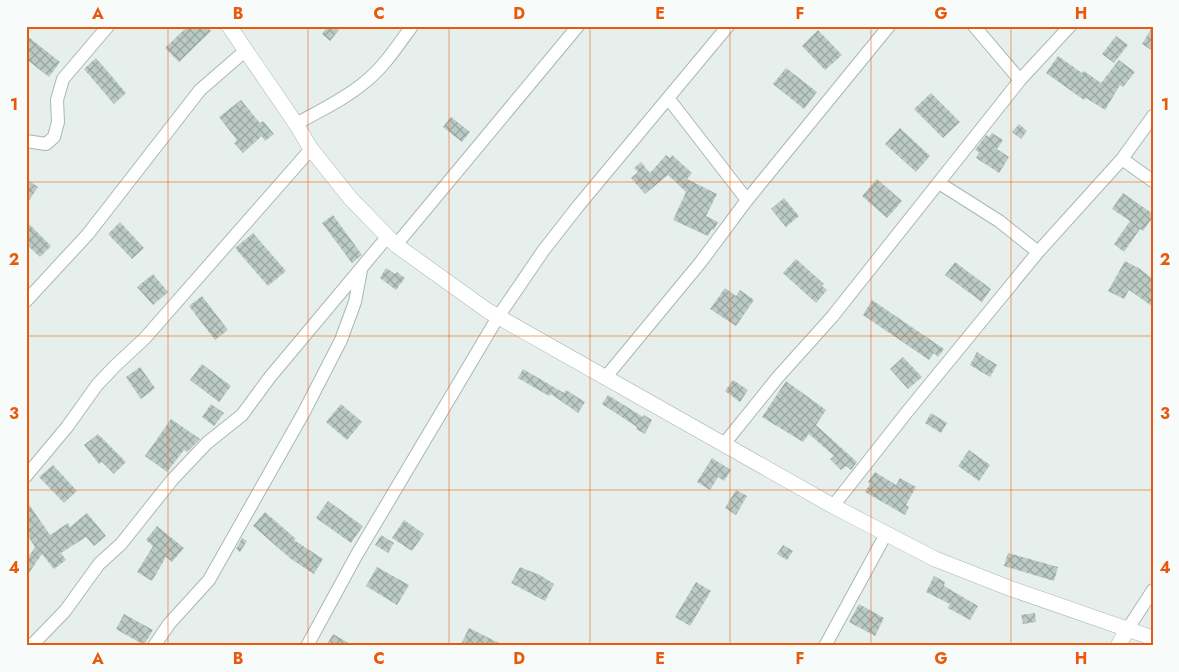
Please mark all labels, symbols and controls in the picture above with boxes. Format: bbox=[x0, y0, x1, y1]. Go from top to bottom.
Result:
text: A bbox=[91, 2, 104, 25]
text: B bbox=[233, 2, 243, 25]
text: C bbox=[373, 2, 385, 25]
text: D bbox=[513, 2, 525, 25]
text: E bbox=[655, 2, 665, 25]
text: F bbox=[796, 2, 804, 25]
text: G bbox=[934, 2, 948, 25]
text: H bbox=[1075, 2, 1087, 25]
text: 1 bbox=[10, 93, 18, 116]
text: 1 bbox=[1161, 93, 1169, 116]
text: 2 bbox=[9, 248, 19, 271]
text: 2 bbox=[1160, 248, 1170, 271]
text: 3 bbox=[9, 402, 19, 425]
text: 3 bbox=[1160, 402, 1170, 425]
text: 4 bbox=[8, 556, 20, 579]
text: 4 bbox=[1159, 556, 1171, 579]
text: A bbox=[91, 647, 104, 670]
text: B bbox=[233, 647, 243, 670]
text: C bbox=[373, 647, 385, 670]
text: D bbox=[513, 647, 525, 670]
text: E bbox=[655, 647, 665, 670]
text: F bbox=[796, 647, 804, 670]
text: G bbox=[934, 647, 948, 670]
text: H bbox=[1075, 647, 1087, 670]

